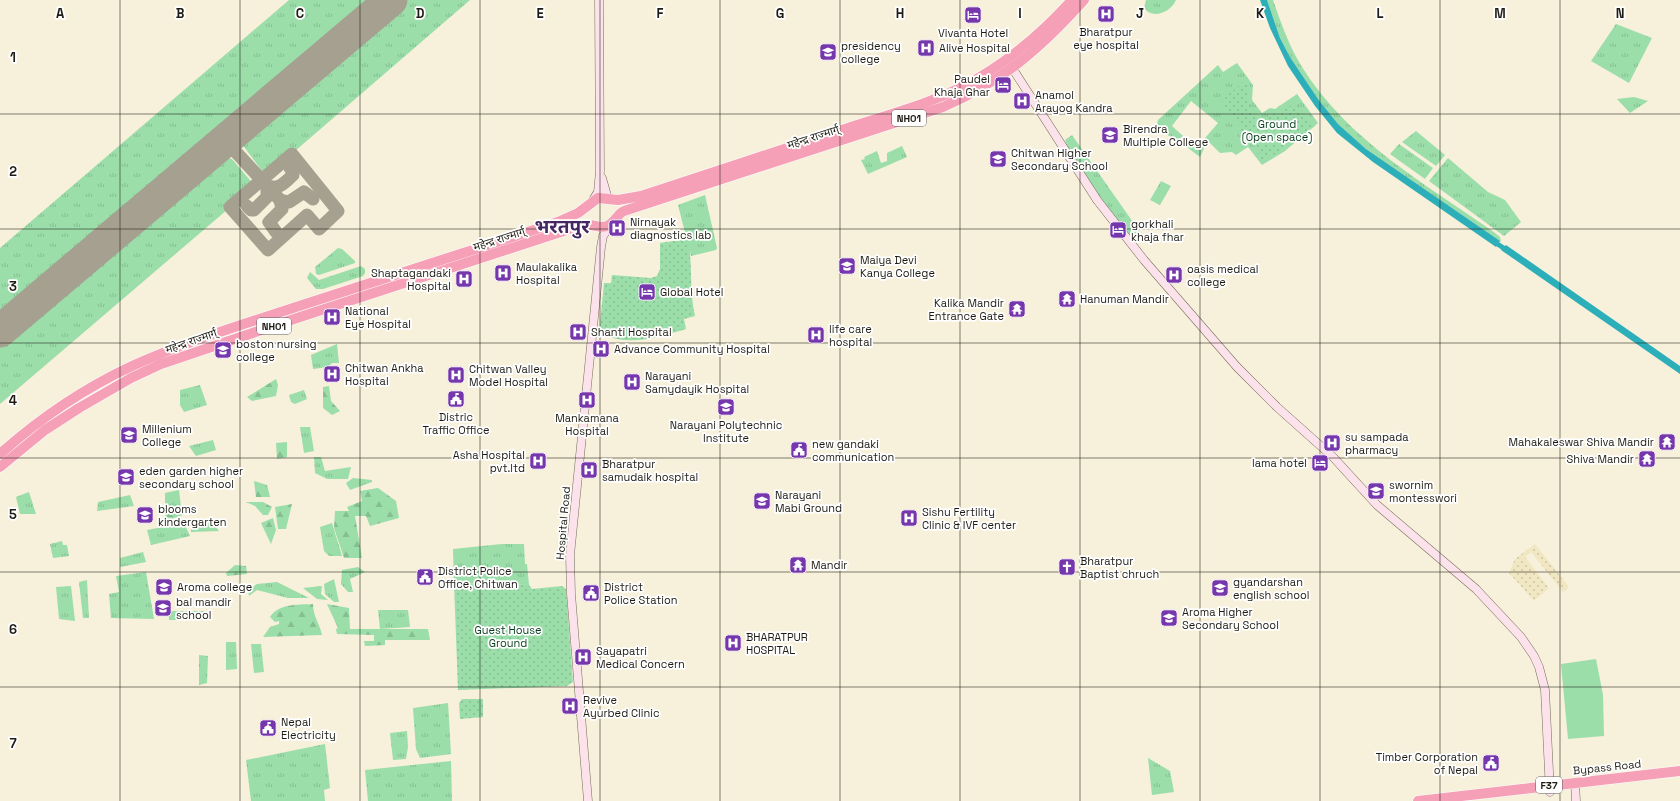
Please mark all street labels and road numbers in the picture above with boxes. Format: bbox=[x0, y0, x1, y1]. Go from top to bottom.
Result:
road number: NH01 bbox=[892, 110, 926, 126]
street label: महेन्द्र राज्मार्ग् bbox=[785, 121, 843, 152]
street label: महेन्द्र राज्मार्ग् bbox=[471, 223, 529, 254]
road number: NH01 bbox=[257, 318, 291, 334]
street label: महेन्द्र राज्मार्ग् bbox=[163, 325, 221, 356]
street label: Hospital Road bbox=[553, 486, 573, 560]
street label: Bypass Road bbox=[1572, 756, 1642, 778]
road number: F37 bbox=[1536, 777, 1562, 793]

